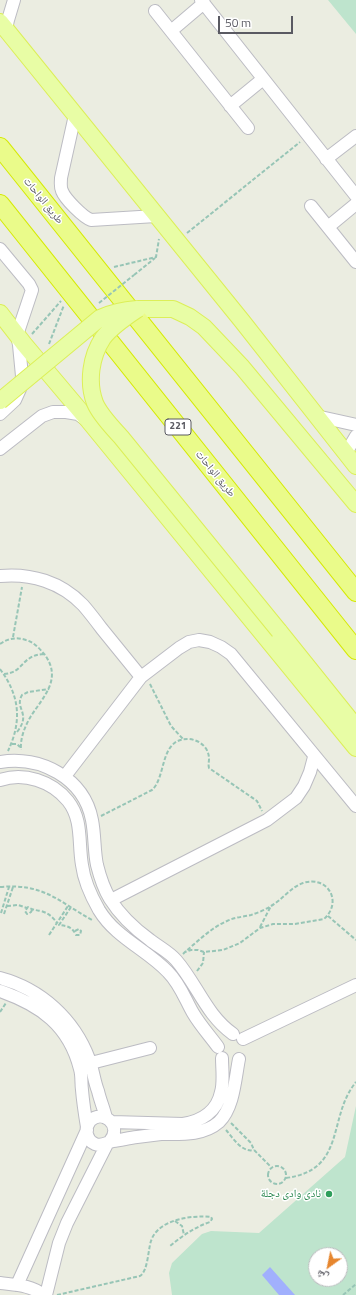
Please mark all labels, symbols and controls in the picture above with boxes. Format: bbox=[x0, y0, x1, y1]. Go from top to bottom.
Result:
scale bar bbox=[220, 8, 295, 34]
text: 50 m bbox=[225, 13, 251, 32]
street label: طريق الواحات bbox=[20, 175, 66, 227]
road number: 221 bbox=[165, 419, 191, 435]
street label: طريق الواحات bbox=[192, 448, 238, 500]
place label: نادى وادى دجلة bbox=[261, 1187, 321, 1201]
marker: نادى وادى دجلة bbox=[324, 1189, 334, 1199]
north arrow bbox=[308, 1247, 348, 1287]
text: ش bbox=[313, 1266, 331, 1286]

